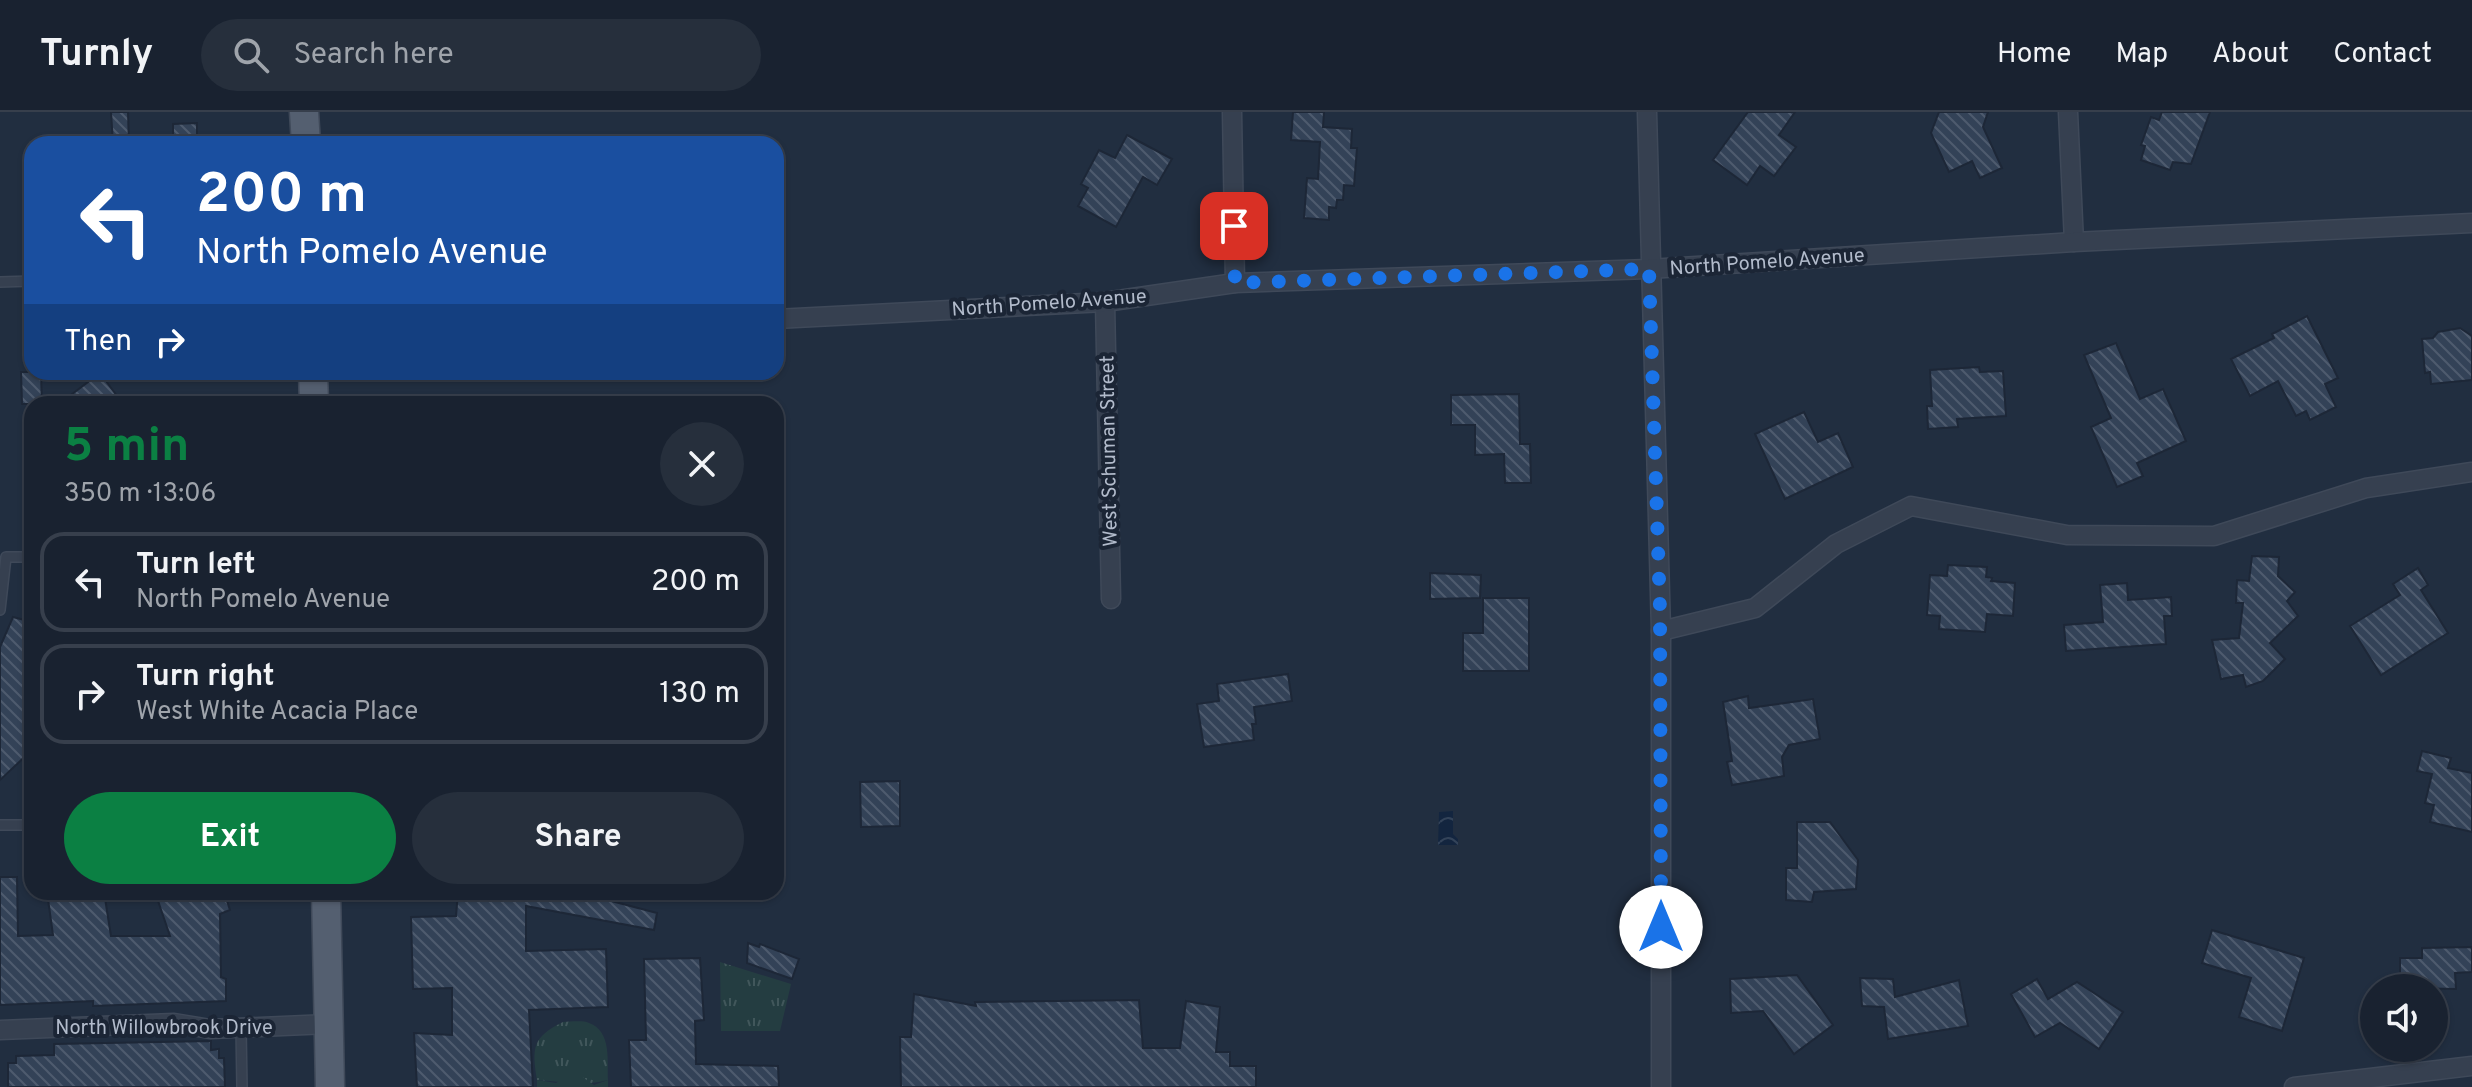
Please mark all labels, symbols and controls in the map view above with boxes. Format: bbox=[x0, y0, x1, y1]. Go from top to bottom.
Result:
search box bbox=[201, 19, 761, 91]
text: Turnly bbox=[40, 31, 153, 80]
icon: search bbox=[229, 33, 273, 77]
text: Search here bbox=[293, 37, 454, 74]
text: Home bbox=[1997, 37, 2071, 73]
text: Map bbox=[2115, 37, 2168, 73]
text: About bbox=[2212, 37, 2289, 73]
text: Contact bbox=[2333, 37, 2432, 73]
text: 200 m bbox=[196, 162, 367, 232]
icon: left bbox=[64, 168, 168, 272]
pin bbox=[1200, 192, 1268, 260]
icon: arrive bbox=[1212, 204, 1256, 248]
text: North Pomelo Avenue bbox=[196, 231, 548, 277]
street label: North Pomelo Avenue bbox=[1669, 243, 1865, 283]
street label: North Pomelo Avenue bbox=[951, 284, 1147, 324]
icon: right bbox=[148, 320, 192, 364]
text: Then bbox=[64, 324, 132, 361]
street label: West Schuman Street bbox=[1095, 355, 1125, 547]
text: 5 min bbox=[64, 418, 189, 478]
button: close bbox=[660, 422, 744, 506]
text: 350 m · 13:06 bbox=[64, 478, 216, 511]
text: Turn left bbox=[136, 547, 256, 584]
icon: left bbox=[68, 560, 112, 604]
text: 200 m bbox=[651, 564, 740, 601]
text: North Pomelo Avenue bbox=[136, 584, 390, 617]
text: Turn right bbox=[136, 659, 274, 696]
icon: right bbox=[68, 672, 112, 716]
text: 130 m bbox=[659, 676, 740, 713]
text: West White Acacia Place bbox=[136, 696, 418, 729]
button: Exit bbox=[64, 792, 396, 884]
button: Share bbox=[412, 792, 744, 884]
position arrow bbox=[1619, 885, 1703, 969]
map controls bbox=[2360, 974, 2448, 1062]
button: sound bbox=[2360, 974, 2448, 1062]
street label: North Willowbrook Drive bbox=[55, 1016, 273, 1042]

